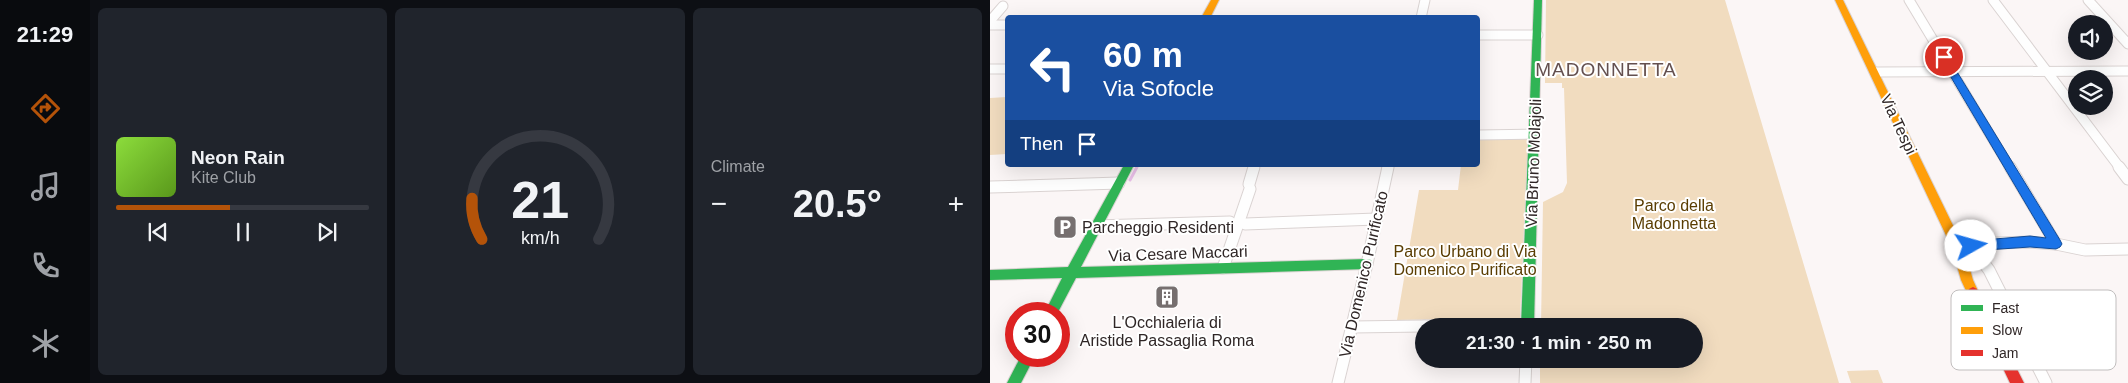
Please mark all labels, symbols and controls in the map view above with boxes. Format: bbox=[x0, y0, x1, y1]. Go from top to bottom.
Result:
map controls bbox=[2068, 15, 2113, 115]
button: sound bbox=[2068, 15, 2113, 60]
text: 21:29 bbox=[17, 22, 73, 47]
icon: left bbox=[1020, 35, 1085, 100]
text: 60 m bbox=[1103, 35, 1183, 74]
pin bbox=[1923, 36, 1965, 78]
icon: arrive bbox=[1930, 43, 1958, 71]
district label: MADONNETTA bbox=[1535, 59, 1677, 80]
button: layers bbox=[2068, 70, 2113, 115]
text: Via Sofocle bbox=[1103, 76, 1214, 101]
icon: directions bbox=[28, 91, 63, 126]
street label: Via Tespi bbox=[1877, 91, 1920, 157]
street label: Via Bruno Molajoli bbox=[1523, 98, 1544, 228]
icon: arrive bbox=[1073, 130, 1101, 158]
text: Then bbox=[1020, 133, 1063, 154]
text: Neon Rain bbox=[191, 147, 285, 168]
text: Climate bbox=[711, 158, 765, 175]
icon: music bbox=[28, 169, 63, 204]
text: Kite Club bbox=[191, 169, 256, 186]
text: 21 bbox=[511, 171, 569, 229]
text: 20.5° bbox=[793, 183, 882, 225]
text: − bbox=[711, 188, 727, 219]
text: + bbox=[948, 188, 964, 219]
street label: Via Domenico Purificato bbox=[1336, 189, 1391, 359]
park label: Parco della Madonnetta bbox=[1632, 197, 1716, 232]
parking icon: Parcheggio Residenti bbox=[1052, 214, 1078, 240]
icon: previous bbox=[144, 218, 172, 246]
icon: pause bbox=[229, 218, 257, 246]
icon: next bbox=[313, 218, 341, 246]
place label: Parcheggio Residenti bbox=[1082, 219, 1234, 236]
position arrow bbox=[1944, 219, 1996, 271]
text: km/h bbox=[521, 228, 559, 248]
street label: Via Cesare Maccari bbox=[1108, 243, 1248, 264]
park label: Parco Urbano di Via Domenico Purificato bbox=[1393, 243, 1537, 278]
icon: phone bbox=[28, 248, 63, 283]
building icon: L'Occhialeria di Aristide Passaglia Roma bbox=[1154, 284, 1180, 310]
legend bbox=[1951, 290, 2116, 370]
text: Fast bbox=[1992, 300, 2019, 316]
speed limit sign: 30 bbox=[1005, 302, 1070, 367]
place label: L'Occhialeria di Aristide Passaglia Roma bbox=[1080, 314, 1254, 349]
text: Slow bbox=[1992, 322, 2023, 338]
icon: climate bbox=[28, 326, 63, 361]
text: 21:30 · 1 min · 250 m bbox=[1466, 332, 1652, 353]
text: Jam bbox=[1992, 345, 2018, 361]

